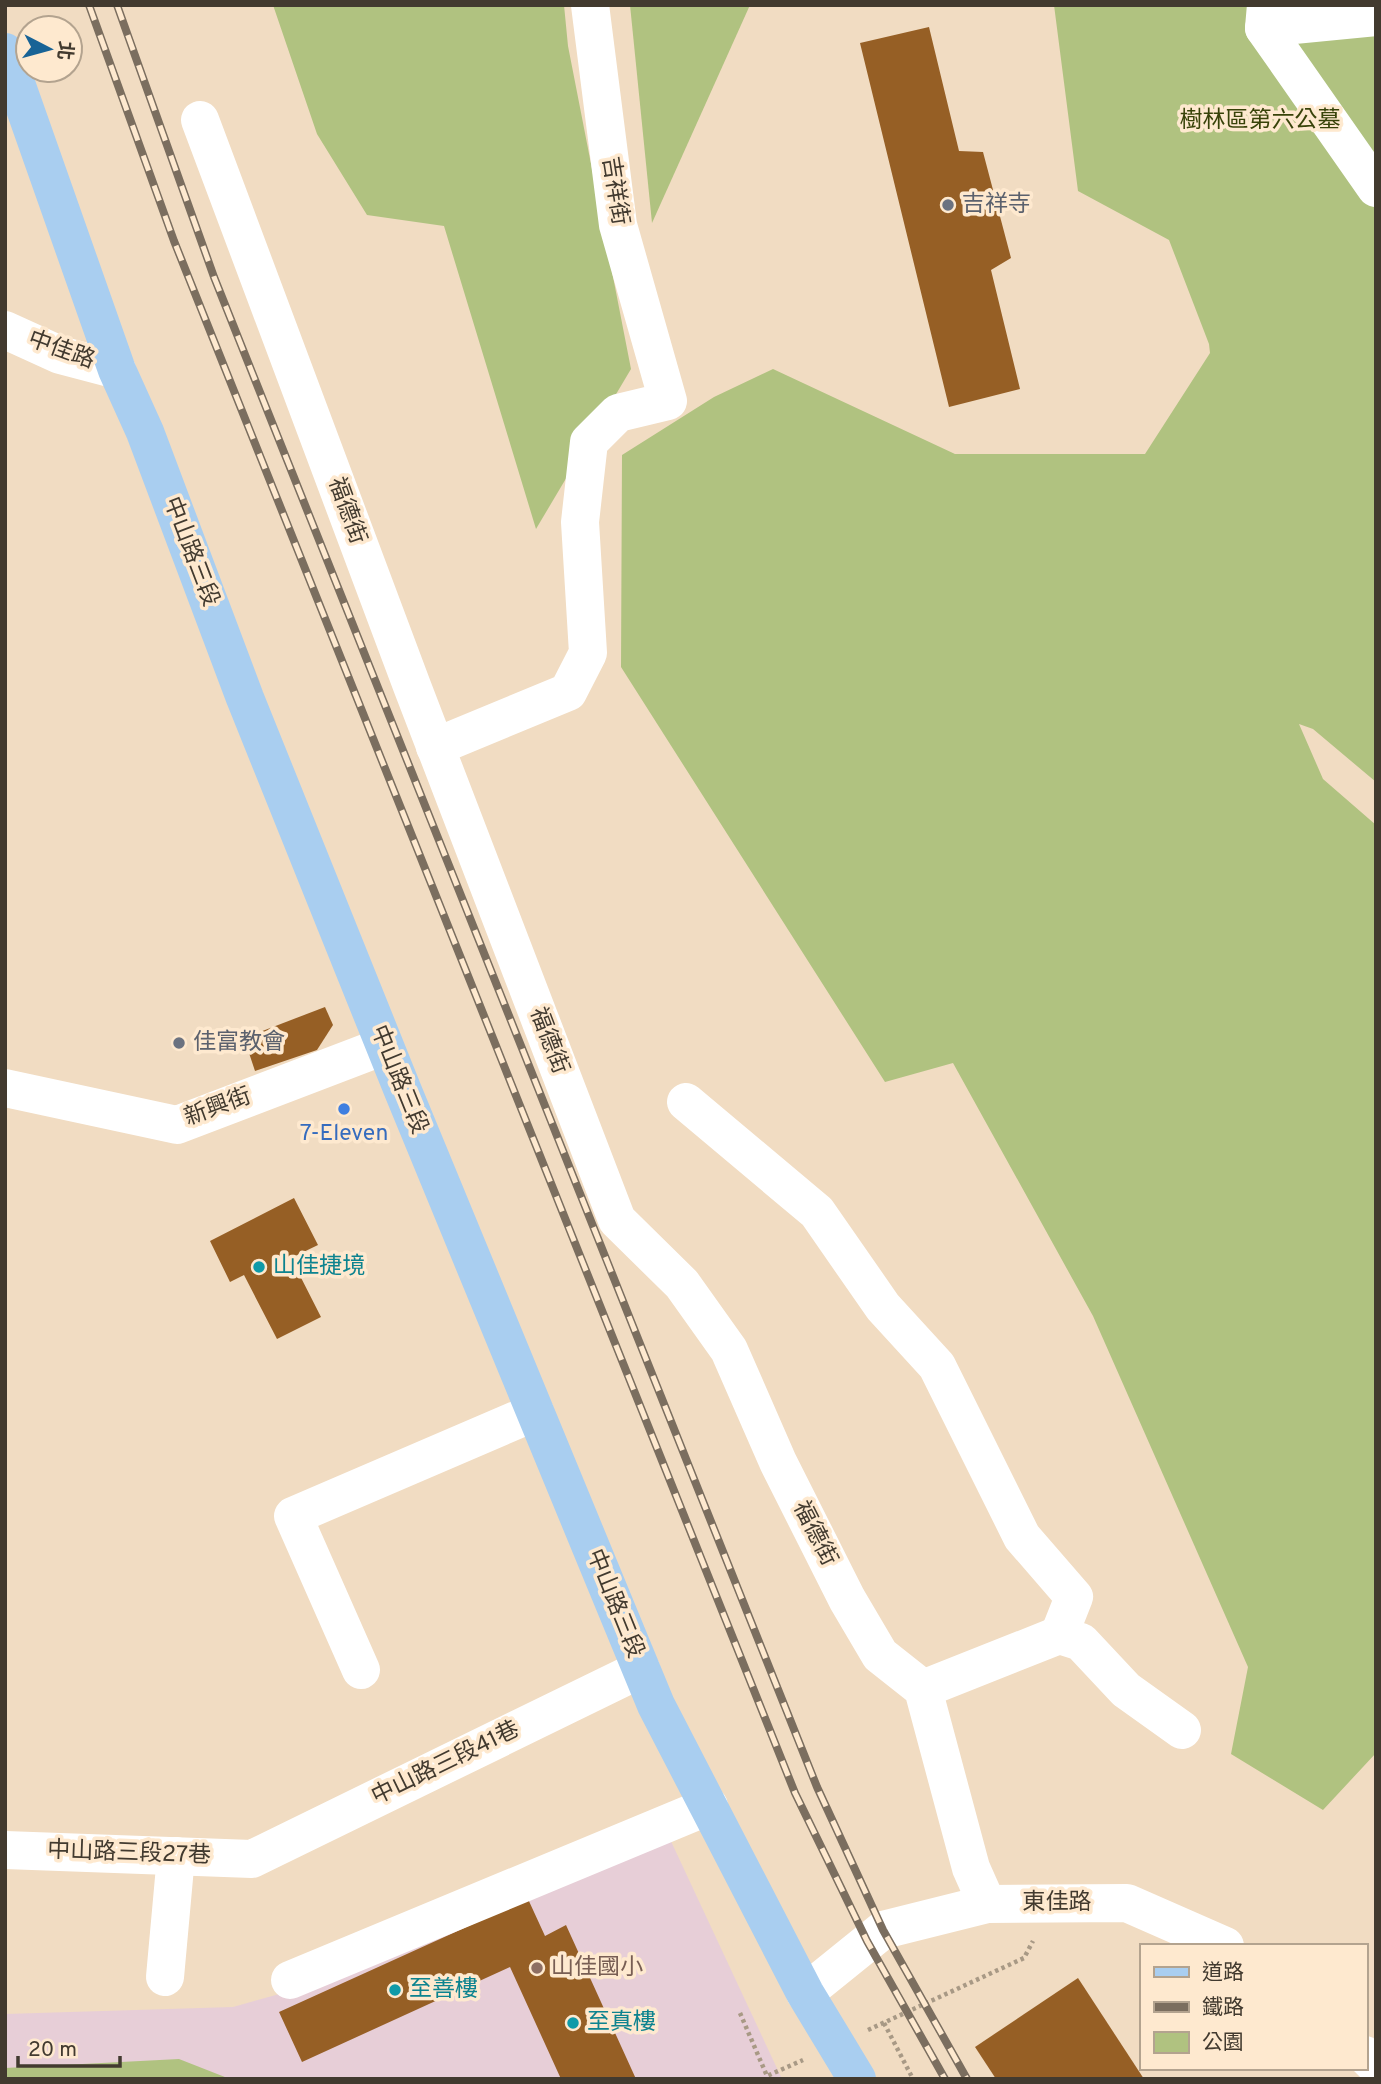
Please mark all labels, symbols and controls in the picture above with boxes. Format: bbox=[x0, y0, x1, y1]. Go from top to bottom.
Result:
north arrow bbox=[14, 14, 84, 84]
text: 北 bbox=[51, 40, 77, 61]
park label: 樹林區第六公墓 bbox=[1180, 107, 1341, 136]
street label: 吉祥街 bbox=[594, 155, 634, 227]
place label: 吉祥寺 bbox=[962, 191, 1031, 220]
marker: 吉祥寺 bbox=[940, 197, 956, 213]
street label: 中佳路 bbox=[24, 326, 98, 376]
street label: 福德街 bbox=[321, 474, 371, 548]
street label: 中山路三段 bbox=[156, 493, 224, 611]
street label: 福德街 bbox=[522, 1004, 574, 1078]
street label: 中山路三段 bbox=[363, 1021, 433, 1139]
place label: 佳富教會 bbox=[193, 1029, 285, 1058]
marker: 佳富教會 bbox=[171, 1035, 187, 1051]
street label: 新興街 bbox=[181, 1083, 255, 1133]
marker: 7-Eleven bbox=[336, 1101, 352, 1117]
place label: 7-Eleven bbox=[300, 1120, 388, 1149]
place label: 山佳捷境 bbox=[273, 1253, 365, 1282]
marker: 山佳捷境 bbox=[251, 1259, 267, 1275]
street label: 福德街 bbox=[785, 1497, 843, 1571]
street label: 中山路三段 bbox=[579, 1545, 649, 1663]
street label: 中山路三段41巷 bbox=[367, 1716, 525, 1812]
street label: 中山路三段27巷 bbox=[47, 1837, 211, 1871]
street label: 東佳路 bbox=[1023, 1889, 1092, 1918]
legend bbox=[1140, 1944, 1367, 2070]
place label: 山佳國小 bbox=[551, 1954, 643, 1983]
marker: 山佳國小 bbox=[529, 1960, 545, 1976]
text: 道路 bbox=[1202, 1960, 1244, 1987]
place label: 至善樓 bbox=[409, 1976, 478, 2005]
marker: 至善樓 bbox=[387, 1982, 403, 1998]
text: 鐵路 bbox=[1202, 1995, 1244, 2022]
place label: 至真樓 bbox=[587, 2009, 656, 2038]
marker: 至真樓 bbox=[565, 2015, 581, 2031]
scale bar bbox=[18, 2024, 119, 2068]
text: 公園 bbox=[1202, 2030, 1244, 2057]
text: 20 m bbox=[28, 2037, 77, 2064]

